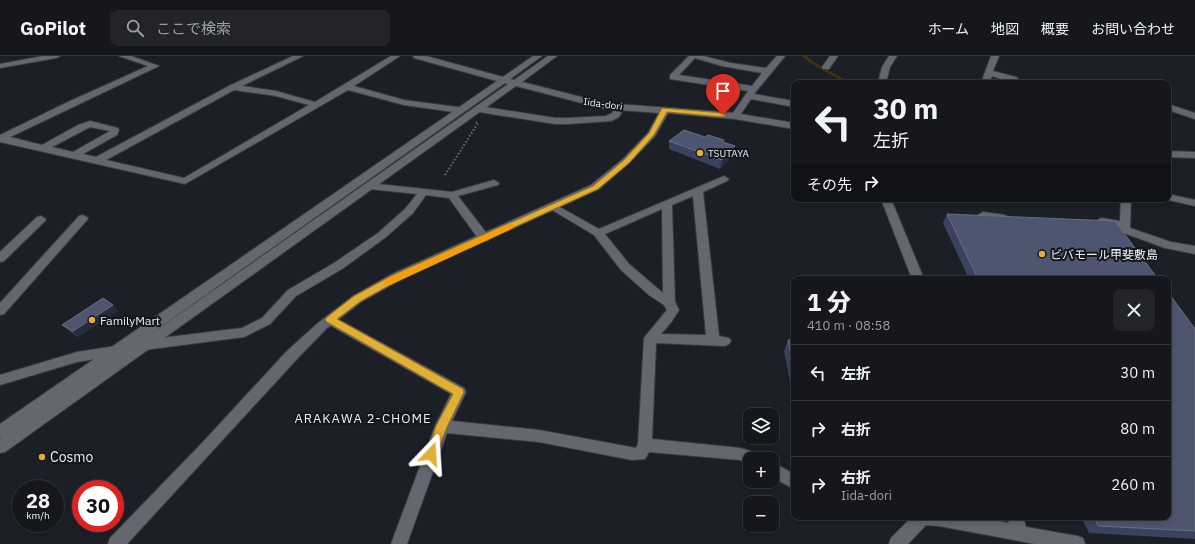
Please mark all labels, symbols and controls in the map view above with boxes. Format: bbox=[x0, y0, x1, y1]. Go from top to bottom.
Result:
search box bbox=[110, 10, 390, 46]
text: GoPilot bbox=[20, 16, 86, 40]
icon: search bbox=[124, 17, 146, 39]
text: ここで検索 bbox=[156, 19, 231, 38]
text: ホーム bbox=[927, 20, 969, 38]
text: 地図 bbox=[991, 20, 1019, 38]
text: 概要 bbox=[1041, 20, 1069, 38]
text: お問い合わせ bbox=[1091, 20, 1175, 38]
pin bbox=[706, 74, 740, 115]
icon: arrive bbox=[712, 80, 734, 102]
text: 30 m bbox=[873, 90, 938, 127]
street label: Iida-dori bbox=[583, 95, 623, 113]
icon: left bbox=[807, 96, 859, 148]
text: 左折 bbox=[873, 129, 909, 152]
place label: TSUTAYA bbox=[708, 147, 750, 160]
marker: TSUTAYA bbox=[695, 148, 705, 158]
icon: right bbox=[860, 172, 882, 194]
text: その先 bbox=[807, 175, 852, 194]
place label: ビバモール甲斐敷島 bbox=[1050, 247, 1158, 262]
marker: ビバモール甲斐敷島 bbox=[1037, 249, 1047, 259]
text: 1 分 bbox=[807, 286, 851, 318]
button: close bbox=[1113, 289, 1155, 331]
place label: FamilyMart bbox=[100, 313, 160, 328]
marker: FamilyMart bbox=[87, 315, 97, 325]
text: 410 m · 08:58 bbox=[807, 317, 890, 334]
icon: left bbox=[807, 362, 829, 384]
text: 30 m bbox=[1120, 363, 1155, 382]
text: 左折 bbox=[841, 364, 871, 383]
map controls bbox=[743, 408, 779, 532]
button: layers bbox=[743, 408, 779, 444]
district label: ARAKAWA 2-CHOME bbox=[294, 410, 432, 427]
icon: right bbox=[807, 418, 829, 440]
text: 80 m bbox=[1120, 419, 1155, 438]
text: 右折 bbox=[841, 420, 871, 439]
position arrow bbox=[410, 433, 452, 475]
place label: Cosmo bbox=[50, 448, 94, 466]
marker: Cosmo bbox=[37, 452, 47, 462]
button: + bbox=[743, 452, 779, 488]
text: 右折 bbox=[841, 468, 871, 487]
icon: right bbox=[807, 474, 829, 496]
text: 260 m bbox=[1111, 475, 1155, 494]
speed limit sign: 30 bbox=[72, 480, 124, 532]
text: 28 bbox=[26, 487, 50, 514]
text: Iida-dori bbox=[841, 487, 892, 504]
button: − bbox=[743, 496, 779, 532]
text: km/h bbox=[26, 509, 50, 522]

